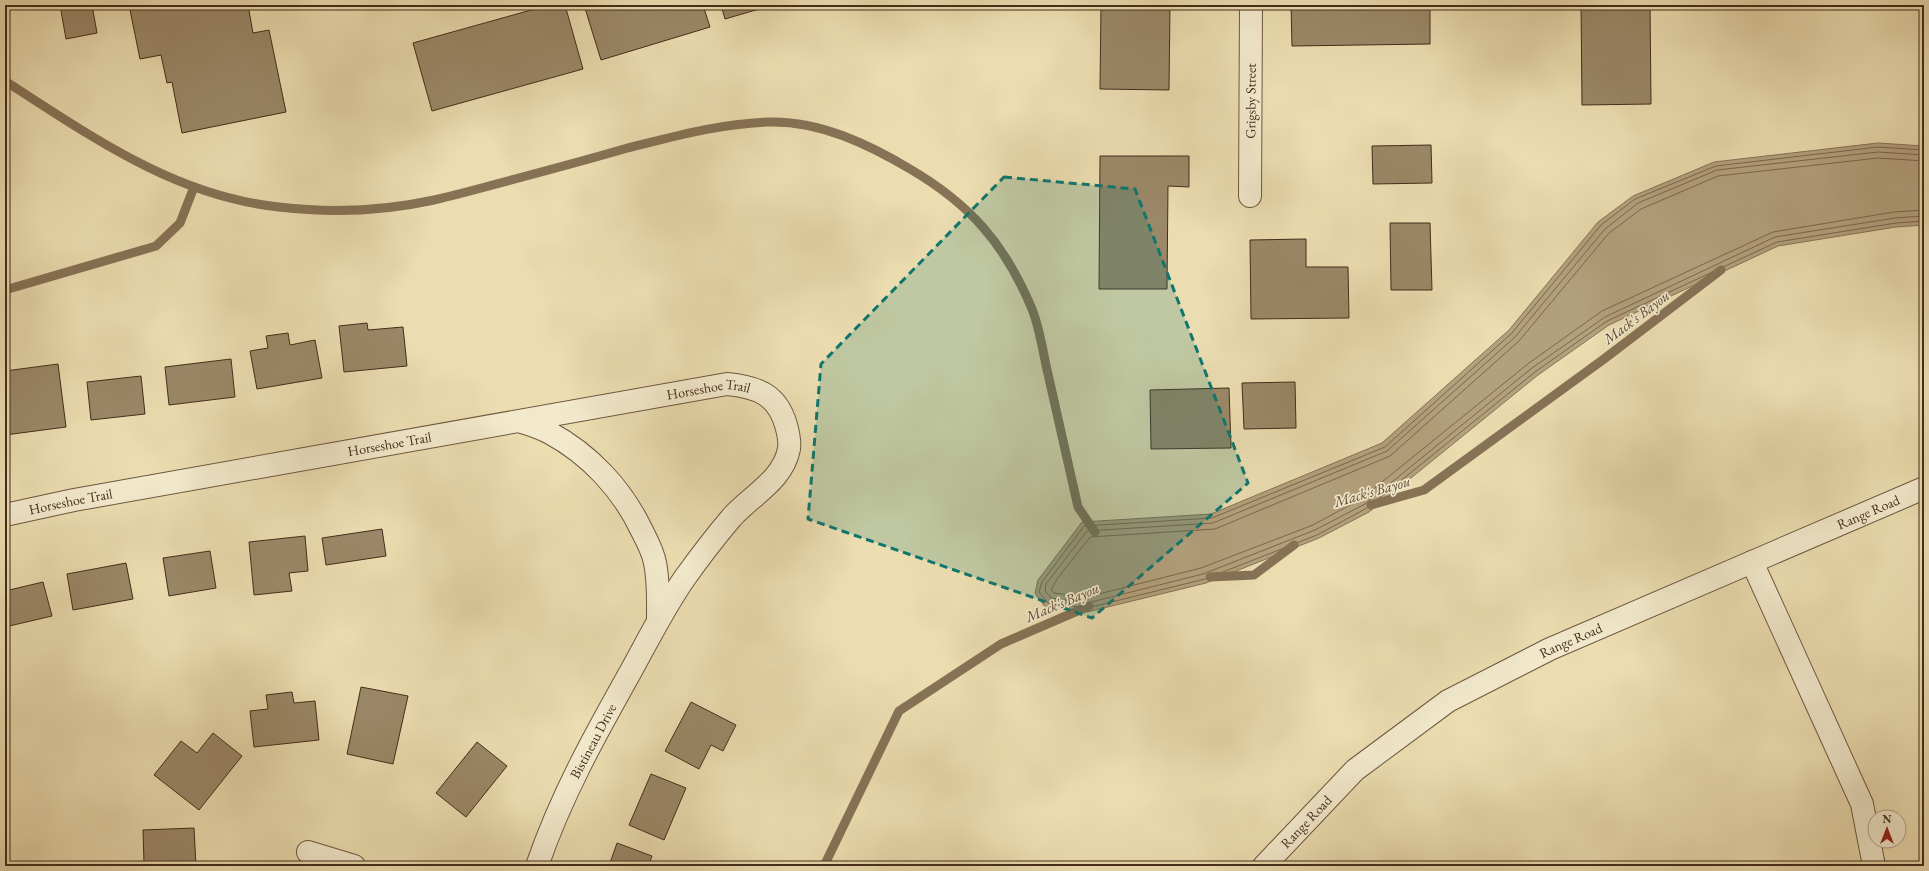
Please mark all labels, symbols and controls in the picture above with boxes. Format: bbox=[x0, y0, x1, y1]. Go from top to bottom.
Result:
street label: Grigsby Street bbox=[1241, 63, 1260, 139]
water label: Mack's Bayou bbox=[1598, 286, 1673, 349]
street label: Horseshoe Trail bbox=[665, 375, 753, 404]
street label: Horseshoe Trail bbox=[346, 428, 433, 460]
water label: Mack's Bayou bbox=[1331, 471, 1412, 511]
street label: Horseshoe Trail bbox=[27, 484, 114, 519]
street label: Range Road bbox=[1834, 490, 1903, 533]
water label: Mack's Bayou bbox=[1021, 578, 1102, 627]
street label: Range Road bbox=[1536, 618, 1606, 662]
street label: Bistineau Drive bbox=[566, 700, 621, 782]
street label: Range Road bbox=[1276, 791, 1336, 852]
north arrow bbox=[1867, 809, 1907, 849]
text: N bbox=[1883, 812, 1892, 826]

